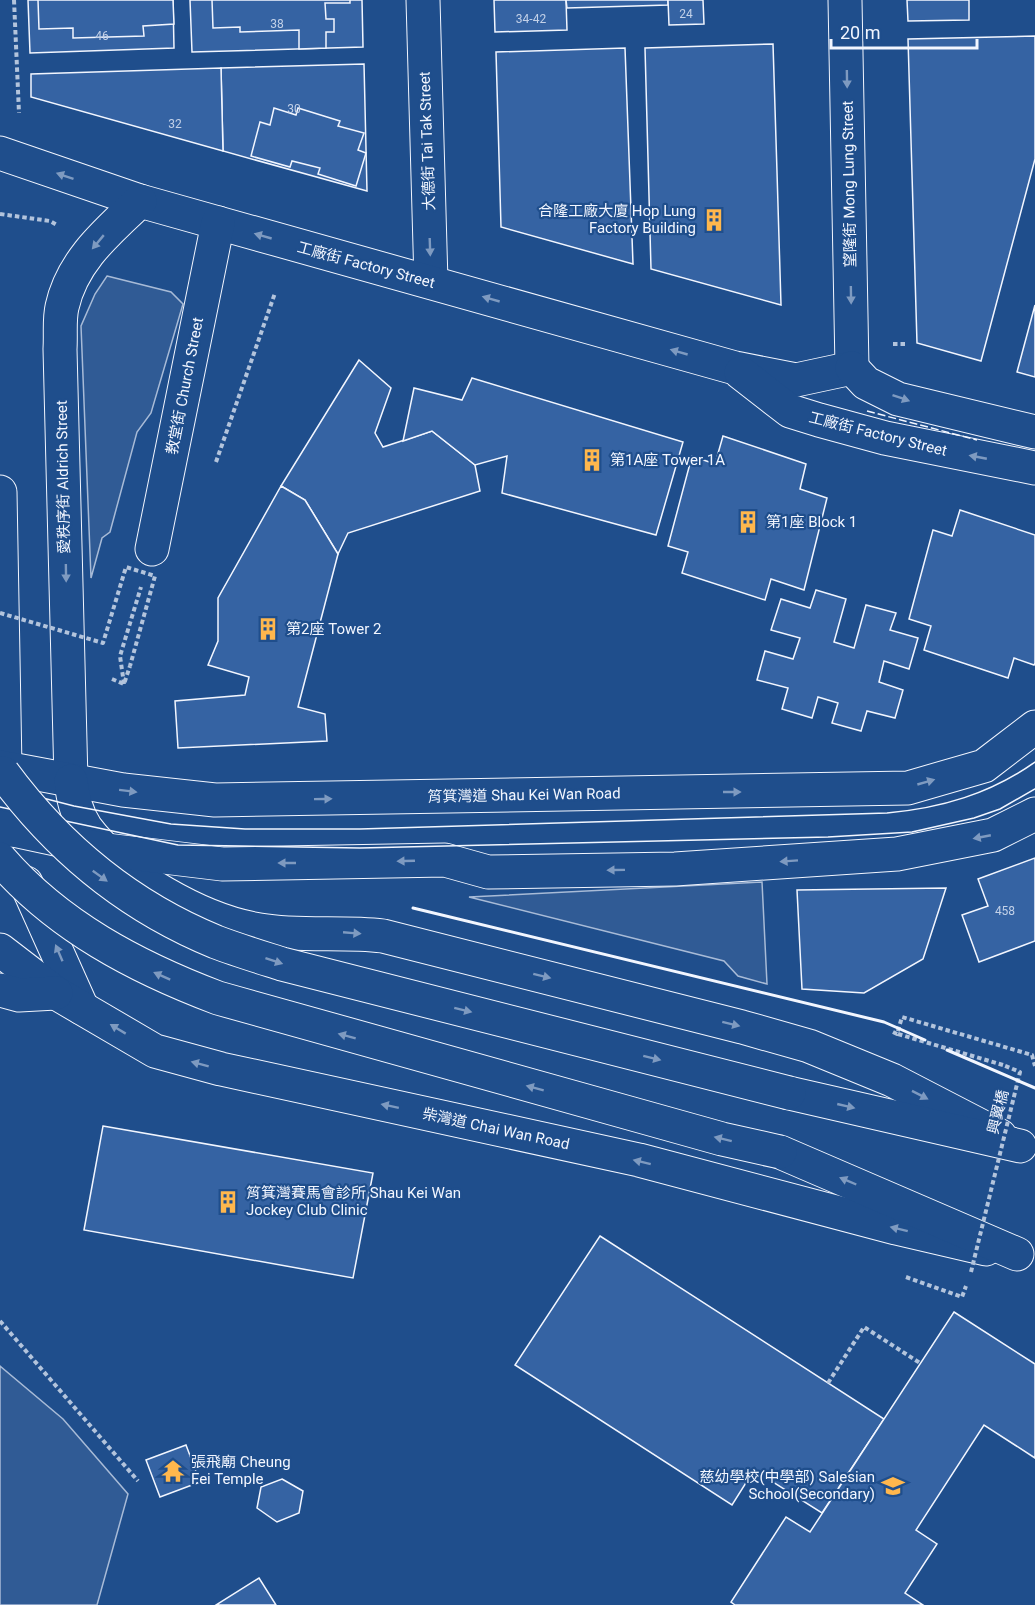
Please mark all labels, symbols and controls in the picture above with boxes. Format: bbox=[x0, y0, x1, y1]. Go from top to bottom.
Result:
house number: 24 bbox=[679, 7, 693, 21]
house number: 34-42 bbox=[516, 12, 546, 26]
scale bar bbox=[831, 12, 976, 50]
house number: 38 bbox=[270, 17, 284, 31]
text: 20 m bbox=[840, 22, 880, 43]
house number: 46 bbox=[95, 29, 109, 43]
one-way arrow bbox=[842, 70, 852, 89]
street label: 大德街 Tai Tak Street bbox=[416, 71, 438, 211]
street label: 望隆街 Mong Lung Street bbox=[839, 100, 859, 268]
house number: 30 bbox=[287, 102, 301, 116]
house number: 32 bbox=[168, 117, 182, 131]
one-way arrow bbox=[56, 171, 74, 181]
place label: 合隆工廠大廈 Hop Lung Factory Building bbox=[538, 202, 696, 237]
building icon: 合隆工廠大廈 Hop Lung Factory Building bbox=[701, 207, 727, 233]
one-way arrow bbox=[253, 231, 271, 240]
one-way arrow bbox=[92, 234, 105, 249]
street label: 工廠街 Factory Street bbox=[295, 238, 437, 292]
one-way arrow bbox=[425, 238, 435, 257]
one-way arrow bbox=[846, 286, 856, 305]
one-way arrow bbox=[482, 294, 500, 303]
street label: 教堂街 Church Street bbox=[163, 316, 207, 456]
one-way arrow bbox=[669, 347, 687, 356]
one-way arrow bbox=[892, 394, 910, 404]
street label: 愛秩序街 Aldrich Street bbox=[53, 400, 73, 554]
street label: 工廠街 Factory Street bbox=[807, 408, 949, 460]
building icon: 第1A座 Tower 1A bbox=[579, 447, 605, 473]
place label: 第1A座 Tower 1A bbox=[610, 451, 725, 469]
one-way arrow bbox=[968, 452, 987, 461]
building icon: 第1座 Block 1 bbox=[735, 509, 761, 535]
place label: 第1座 Block 1 bbox=[766, 513, 857, 531]
one-way arrow bbox=[61, 564, 70, 583]
building icon: 第2座 Tower 2 bbox=[255, 616, 281, 642]
place label: 第2座 Tower 2 bbox=[286, 620, 381, 638]
one-way arrow bbox=[917, 777, 935, 787]
street label: 筲箕灣道 Shau Kei Wan Road bbox=[427, 784, 621, 806]
one-way arrow bbox=[119, 786, 138, 795]
one-way arrow bbox=[722, 787, 741, 797]
one-way arrow bbox=[313, 794, 332, 803]
one-way arrow bbox=[972, 833, 991, 842]
one-way arrow bbox=[396, 856, 415, 866]
one-way arrow bbox=[779, 857, 798, 866]
one-way arrow bbox=[277, 858, 296, 868]
one-way arrow bbox=[607, 865, 626, 874]
one-way arrow bbox=[92, 870, 108, 882]
house number: 458 bbox=[995, 904, 1015, 918]
one-way arrow bbox=[343, 928, 362, 938]
one-way arrow bbox=[54, 944, 64, 962]
one-way arrow bbox=[265, 957, 283, 966]
one-way arrow bbox=[154, 971, 171, 980]
one-way arrow bbox=[533, 972, 551, 982]
one-way arrow bbox=[454, 1006, 472, 1015]
one-way arrow bbox=[722, 1020, 740, 1030]
one-way arrow bbox=[110, 1024, 126, 1035]
one-way arrow bbox=[338, 1031, 356, 1040]
one-way arrow bbox=[643, 1054, 661, 1064]
one-way arrow bbox=[191, 1058, 209, 1068]
one-way arrow bbox=[526, 1082, 544, 1092]
street label: 興翼橋 bbox=[984, 1088, 1012, 1136]
one-way arrow bbox=[911, 1089, 929, 1099]
one-way arrow bbox=[381, 1101, 400, 1110]
one-way arrow bbox=[837, 1102, 856, 1112]
street label: 柴灣道 Chai Wan Road bbox=[421, 1105, 571, 1153]
one-way arrow bbox=[714, 1133, 733, 1143]
one-way arrow bbox=[633, 1156, 652, 1166]
one-way arrow bbox=[839, 1176, 857, 1185]
place label: 筲箕灣賽馬會診所 Shau Kei Wan Jockey Club Clinic bbox=[246, 1184, 461, 1219]
building icon: 筲箕灣賽馬會診所 Shau Kei Wan Jockey Club Clinic bbox=[215, 1189, 241, 1215]
one-way arrow bbox=[890, 1224, 908, 1233]
place label: 張飛廟 Cheung Fei Temple bbox=[191, 1453, 291, 1488]
temple icon: 張飛廟 Cheung Fei Temple bbox=[160, 1458, 186, 1484]
place label: 慈幼學校(中學部) Salesian School(Secondary) bbox=[699, 1468, 875, 1503]
school or university icon: 慈幼學校(中學部) Salesian School(Secondary) bbox=[880, 1473, 906, 1499]

